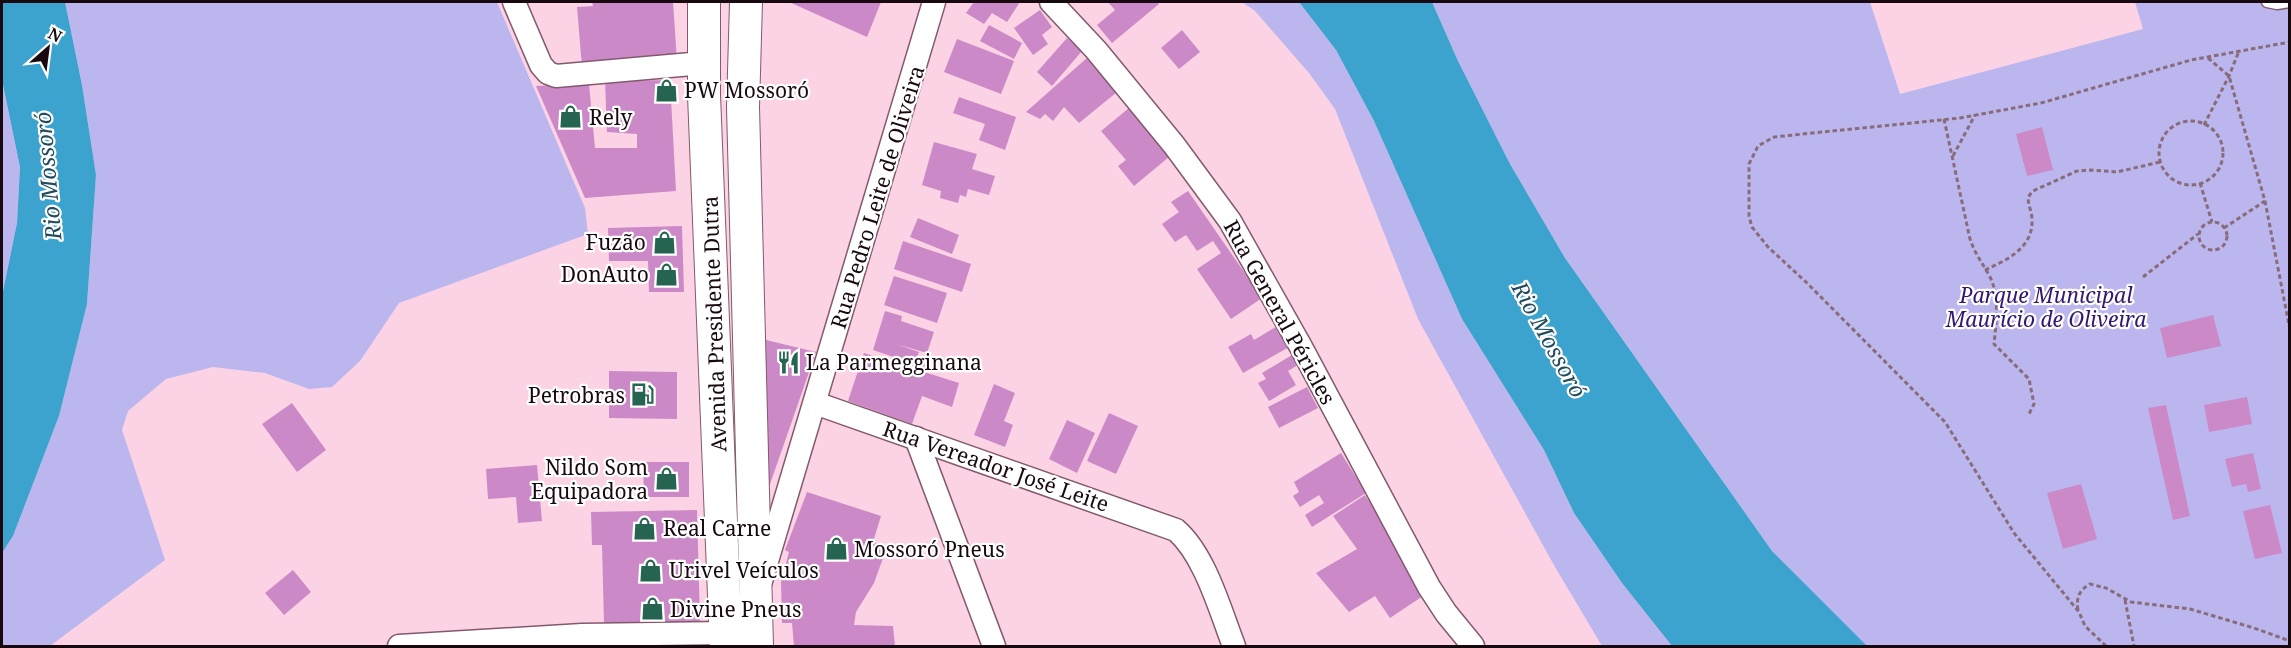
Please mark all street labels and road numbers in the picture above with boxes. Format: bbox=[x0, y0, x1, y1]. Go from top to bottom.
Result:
street label: Rua Pedro Leite de Oliveira bbox=[824, 62, 930, 332]
street label: Avenida Presidente Dutra bbox=[696, 195, 732, 453]
street label: Rua General Péricles bbox=[1218, 215, 1342, 409]
street label: Rua Vereador José Leite bbox=[879, 414, 1113, 518]

